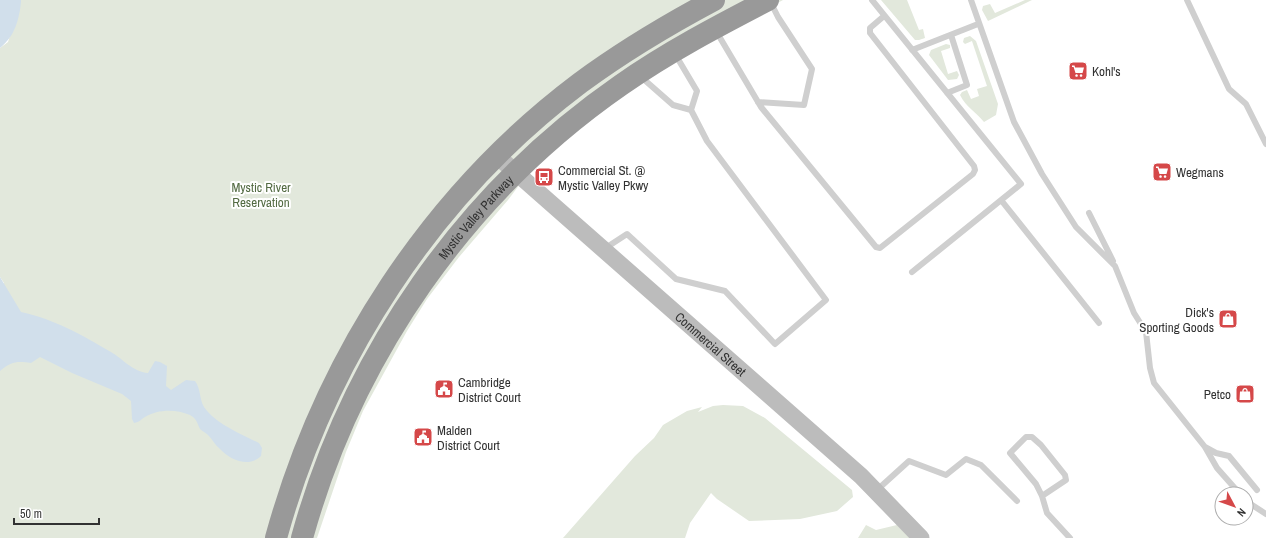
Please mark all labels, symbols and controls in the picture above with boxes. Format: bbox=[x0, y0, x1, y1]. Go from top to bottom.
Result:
supermarket icon: Kohl's bbox=[1067, 60, 1089, 82]
place label: Kohl's bbox=[1092, 63, 1121, 80]
supermarket icon: Wegmans bbox=[1151, 161, 1173, 183]
place label: Commercial St. @ Mystic Valley Pkwy bbox=[558, 162, 649, 194]
place label: Wegmans bbox=[1176, 164, 1224, 181]
bus stop icon: Commercial St. @ Mystic Valley Pkwy bbox=[533, 166, 555, 188]
street label: Mystic Valley Parkway bbox=[434, 171, 517, 263]
park label: Mystic River Reservation bbox=[231, 179, 291, 211]
place label: Dick's Sporting Goods bbox=[1139, 304, 1214, 336]
street label: Commercial Street bbox=[672, 308, 750, 380]
shop icon: Dick's Sporting Goods bbox=[1217, 308, 1239, 330]
place label: Cambridge District Court bbox=[458, 374, 521, 406]
public building icon: Cambridge District Court bbox=[433, 378, 455, 400]
shop icon: Petco bbox=[1234, 383, 1256, 405]
place label: Petco bbox=[1204, 386, 1231, 403]
place label: Malden District Court bbox=[437, 422, 500, 454]
public building icon: Malden District Court bbox=[412, 426, 434, 448]
north arrow bbox=[1214, 486, 1254, 526]
scale bar bbox=[14, 500, 99, 526]
text: 50 m bbox=[20, 506, 42, 522]
text: N bbox=[1234, 506, 1249, 520]

